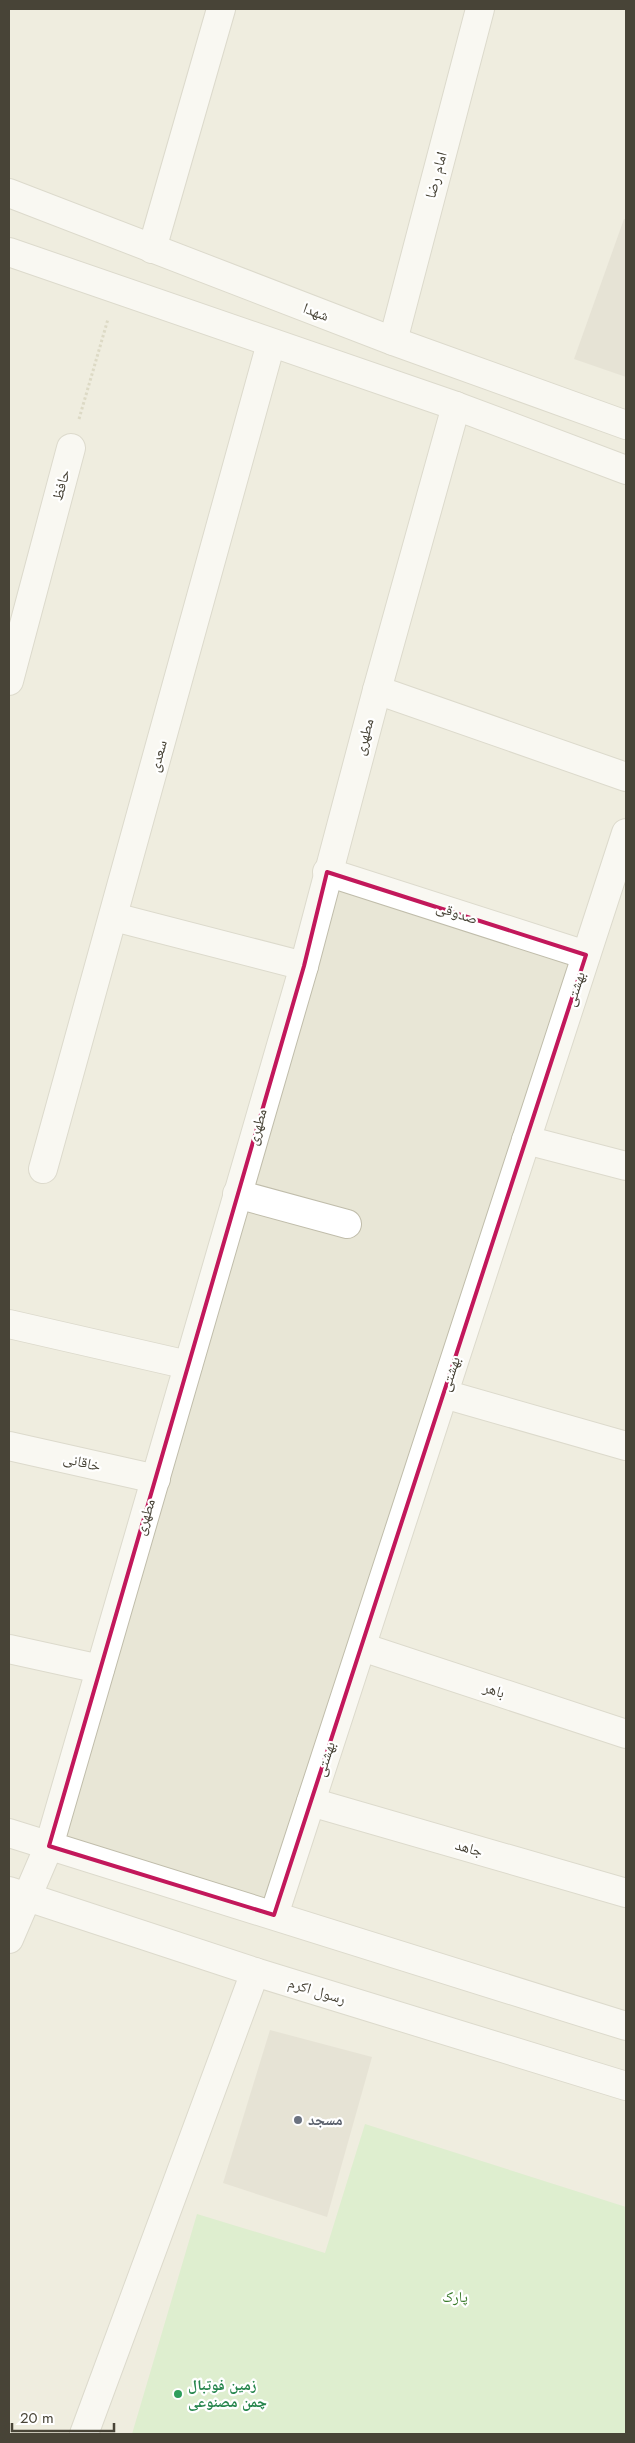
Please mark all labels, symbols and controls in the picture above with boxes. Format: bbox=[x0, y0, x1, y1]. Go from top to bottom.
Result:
street label: امام رضا bbox=[419, 149, 453, 201]
street label: شهدا bbox=[300, 297, 332, 327]
street label: حافظ bbox=[46, 467, 76, 503]
street label: مطهری bbox=[349, 716, 379, 758]
street label: سعدی bbox=[143, 737, 173, 775]
street label: صدوقی bbox=[433, 896, 481, 930]
street label: بهشتی bbox=[559, 969, 591, 1009]
street label: مطهری bbox=[241, 1106, 273, 1148]
street label: بهشتی bbox=[434, 1354, 466, 1394]
street label: خاقانی bbox=[61, 1447, 103, 1477]
street label: مطهری bbox=[129, 1496, 161, 1538]
street label: باهر bbox=[479, 1676, 508, 1704]
street label: بهشتی bbox=[309, 1739, 341, 1779]
street label: جاهد bbox=[452, 1834, 486, 1863]
street label: رسول اکرم bbox=[285, 1972, 349, 2010]
place label: مسجد bbox=[308, 2109, 343, 2131]
marker: مسجد bbox=[292, 2114, 304, 2126]
park label: پارک bbox=[442, 2286, 468, 2308]
place label: زمین فوتبال چمن مصنوعی bbox=[188, 2374, 267, 2413]
marker: زمین فوتبال چمن مصنوعی bbox=[172, 2388, 184, 2400]
scale bar bbox=[12, 2400, 115, 2432]
text: 20 m bbox=[20, 2407, 54, 2429]

